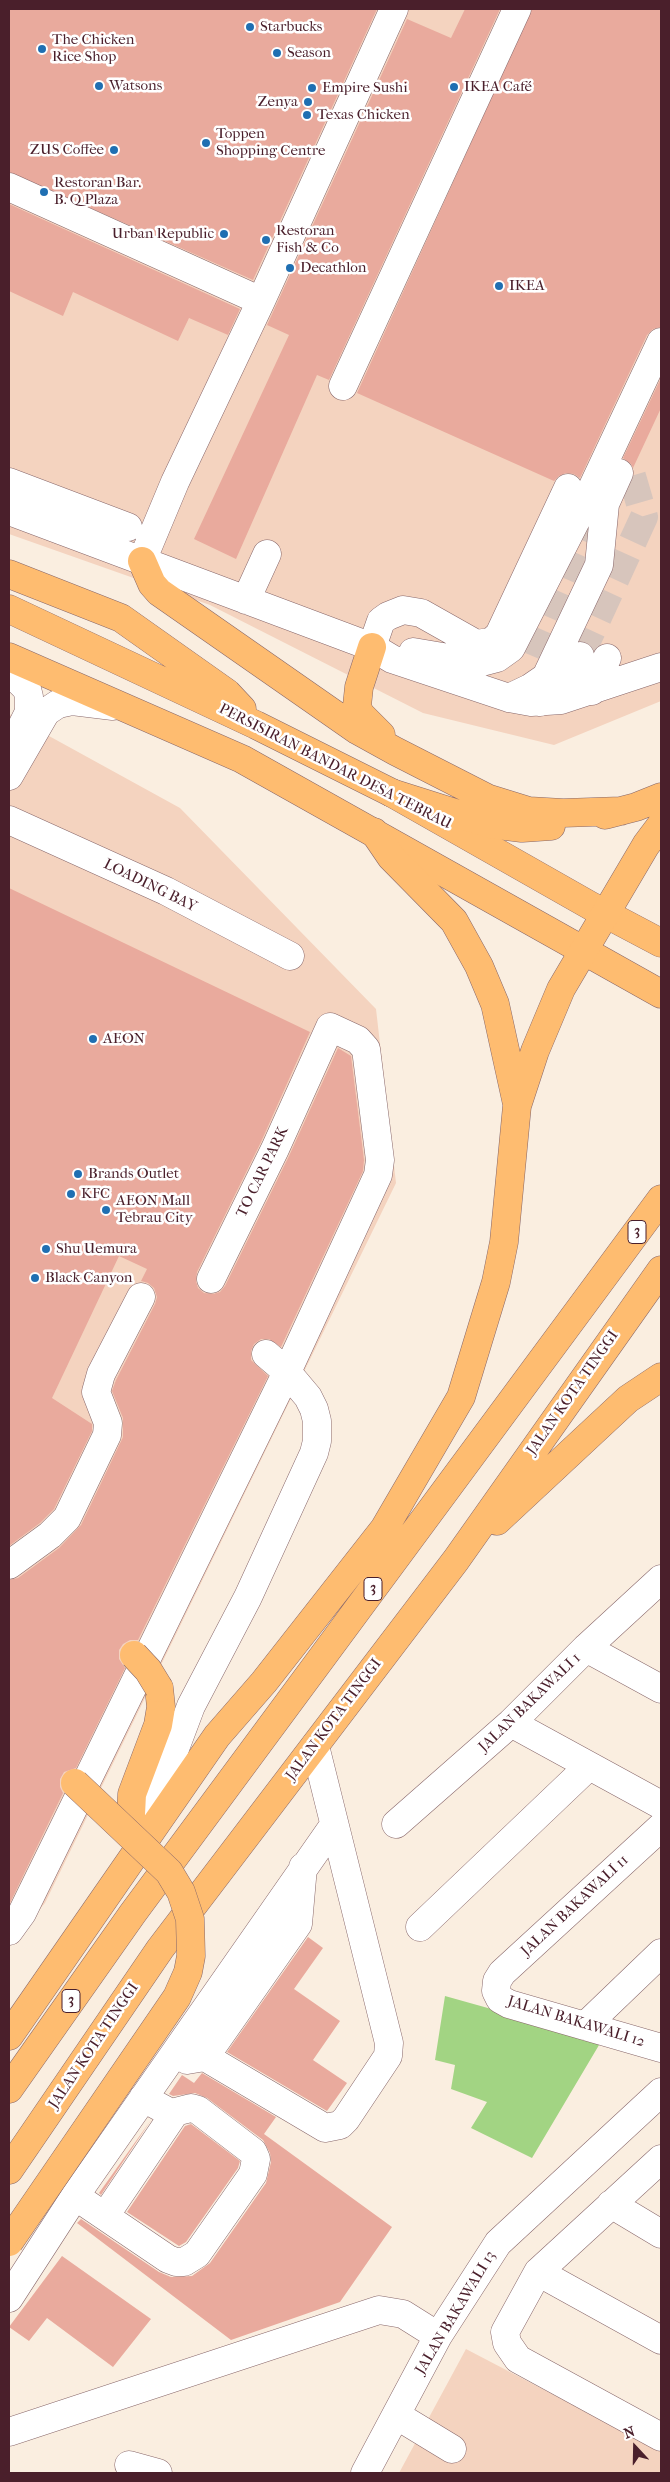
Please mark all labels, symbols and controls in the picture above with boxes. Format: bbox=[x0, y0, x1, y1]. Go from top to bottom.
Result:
place label: Starbucks bbox=[260, 18, 322, 36]
marker: Starbucks bbox=[244, 21, 256, 33]
place label: The Chicken Rice Shop bbox=[52, 31, 134, 66]
marker: The Chicken Rice Shop bbox=[36, 43, 48, 55]
place label: Season bbox=[287, 44, 331, 62]
marker: Season bbox=[271, 47, 283, 59]
place label: Watsons bbox=[109, 77, 162, 95]
place label: IKEA Café bbox=[464, 78, 532, 96]
place label: Empire Sushi bbox=[322, 79, 408, 97]
marker: Watsons bbox=[93, 80, 105, 92]
marker: IKEA Café bbox=[448, 81, 460, 93]
marker: Empire Sushi bbox=[306, 82, 318, 94]
place label: Zenya bbox=[257, 93, 298, 111]
marker: Zenya bbox=[302, 96, 314, 108]
place label: Texas Chicken bbox=[317, 106, 410, 124]
marker: Texas Chicken bbox=[301, 109, 313, 121]
place label: Toppen Shopping Centre bbox=[216, 125, 325, 160]
marker: Toppen Shopping Centre bbox=[200, 137, 212, 149]
place label: ZUS Coffee bbox=[30, 141, 104, 159]
marker: ZUS Coffee bbox=[108, 144, 120, 156]
place label: Restoran Bar. B. Q Plaza bbox=[54, 174, 141, 209]
marker: Restoran Bar. B. Q Plaza bbox=[38, 186, 50, 198]
place label: Restoran Fish & Co bbox=[276, 222, 339, 257]
place label: Urban Republic bbox=[112, 225, 214, 243]
marker: Urban Republic bbox=[218, 228, 230, 240]
marker: Restoran Fish & Co bbox=[260, 234, 272, 246]
place label: Decathlon bbox=[300, 259, 366, 277]
marker: Decathlon bbox=[284, 262, 296, 274]
place label: IKEA bbox=[509, 277, 545, 295]
marker: IKEA bbox=[493, 280, 505, 292]
street label: PERSISIRAN BANDAR DESA TEBRAU bbox=[215, 700, 455, 834]
street label: LOADING BAY bbox=[100, 856, 200, 916]
place label: AEON bbox=[103, 1030, 145, 1048]
marker: AEON bbox=[87, 1033, 99, 1045]
street label: TO CAR PARK bbox=[233, 1124, 293, 1220]
place label: Brands Outlet bbox=[88, 1165, 179, 1183]
marker: Brands Outlet bbox=[72, 1168, 84, 1180]
place label: KFC bbox=[81, 1185, 110, 1203]
marker: KFC bbox=[65, 1188, 77, 1200]
place label: AEON Mall Tebrau City bbox=[116, 1192, 193, 1227]
marker: AEON Mall Tebrau City bbox=[100, 1204, 112, 1216]
road number: 3 bbox=[628, 1220, 646, 1244]
place label: Shu Uemura bbox=[56, 1240, 137, 1258]
marker: Shu Uemura bbox=[40, 1243, 52, 1255]
place label: Black Canyon bbox=[45, 1269, 133, 1287]
marker: Black Canyon bbox=[29, 1272, 41, 1284]
street label: JALAN KOTA TINGGI bbox=[523, 1327, 623, 1459]
road number: 3 bbox=[364, 1578, 382, 1600]
street label: JALAN BAKAWALI 1 bbox=[475, 1650, 585, 1756]
street label: JALAN KOTA TINGGI bbox=[282, 1656, 386, 1784]
street label: JALAN BAKAWALI 11 bbox=[518, 1852, 632, 1960]
street label: JALAN KOTA TINGGI bbox=[45, 1980, 143, 2112]
road number: 3 bbox=[62, 1990, 80, 2012]
street label: JALAN BAKAWALI 12 bbox=[505, 1993, 647, 2051]
street label: JALAN BAKAWALI 13 bbox=[412, 2248, 500, 2378]
north arrow bbox=[610, 2422, 660, 2472]
text: N bbox=[621, 2423, 637, 2442]

